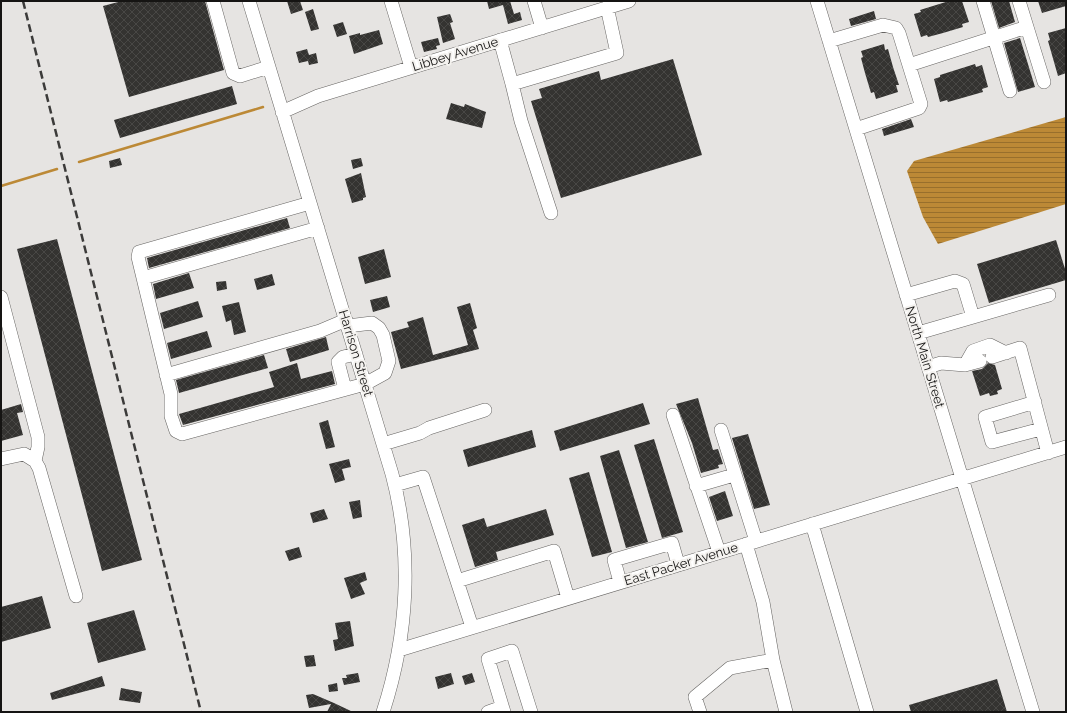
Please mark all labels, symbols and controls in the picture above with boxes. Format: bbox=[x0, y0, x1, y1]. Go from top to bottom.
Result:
street label: Libbey Avenue bbox=[410, 34, 500, 74]
street label: North Main Street bbox=[902, 304, 948, 410]
street label: Harrison Street bbox=[336, 308, 376, 399]
street label: East Packer Avenue bbox=[622, 539, 740, 588]

